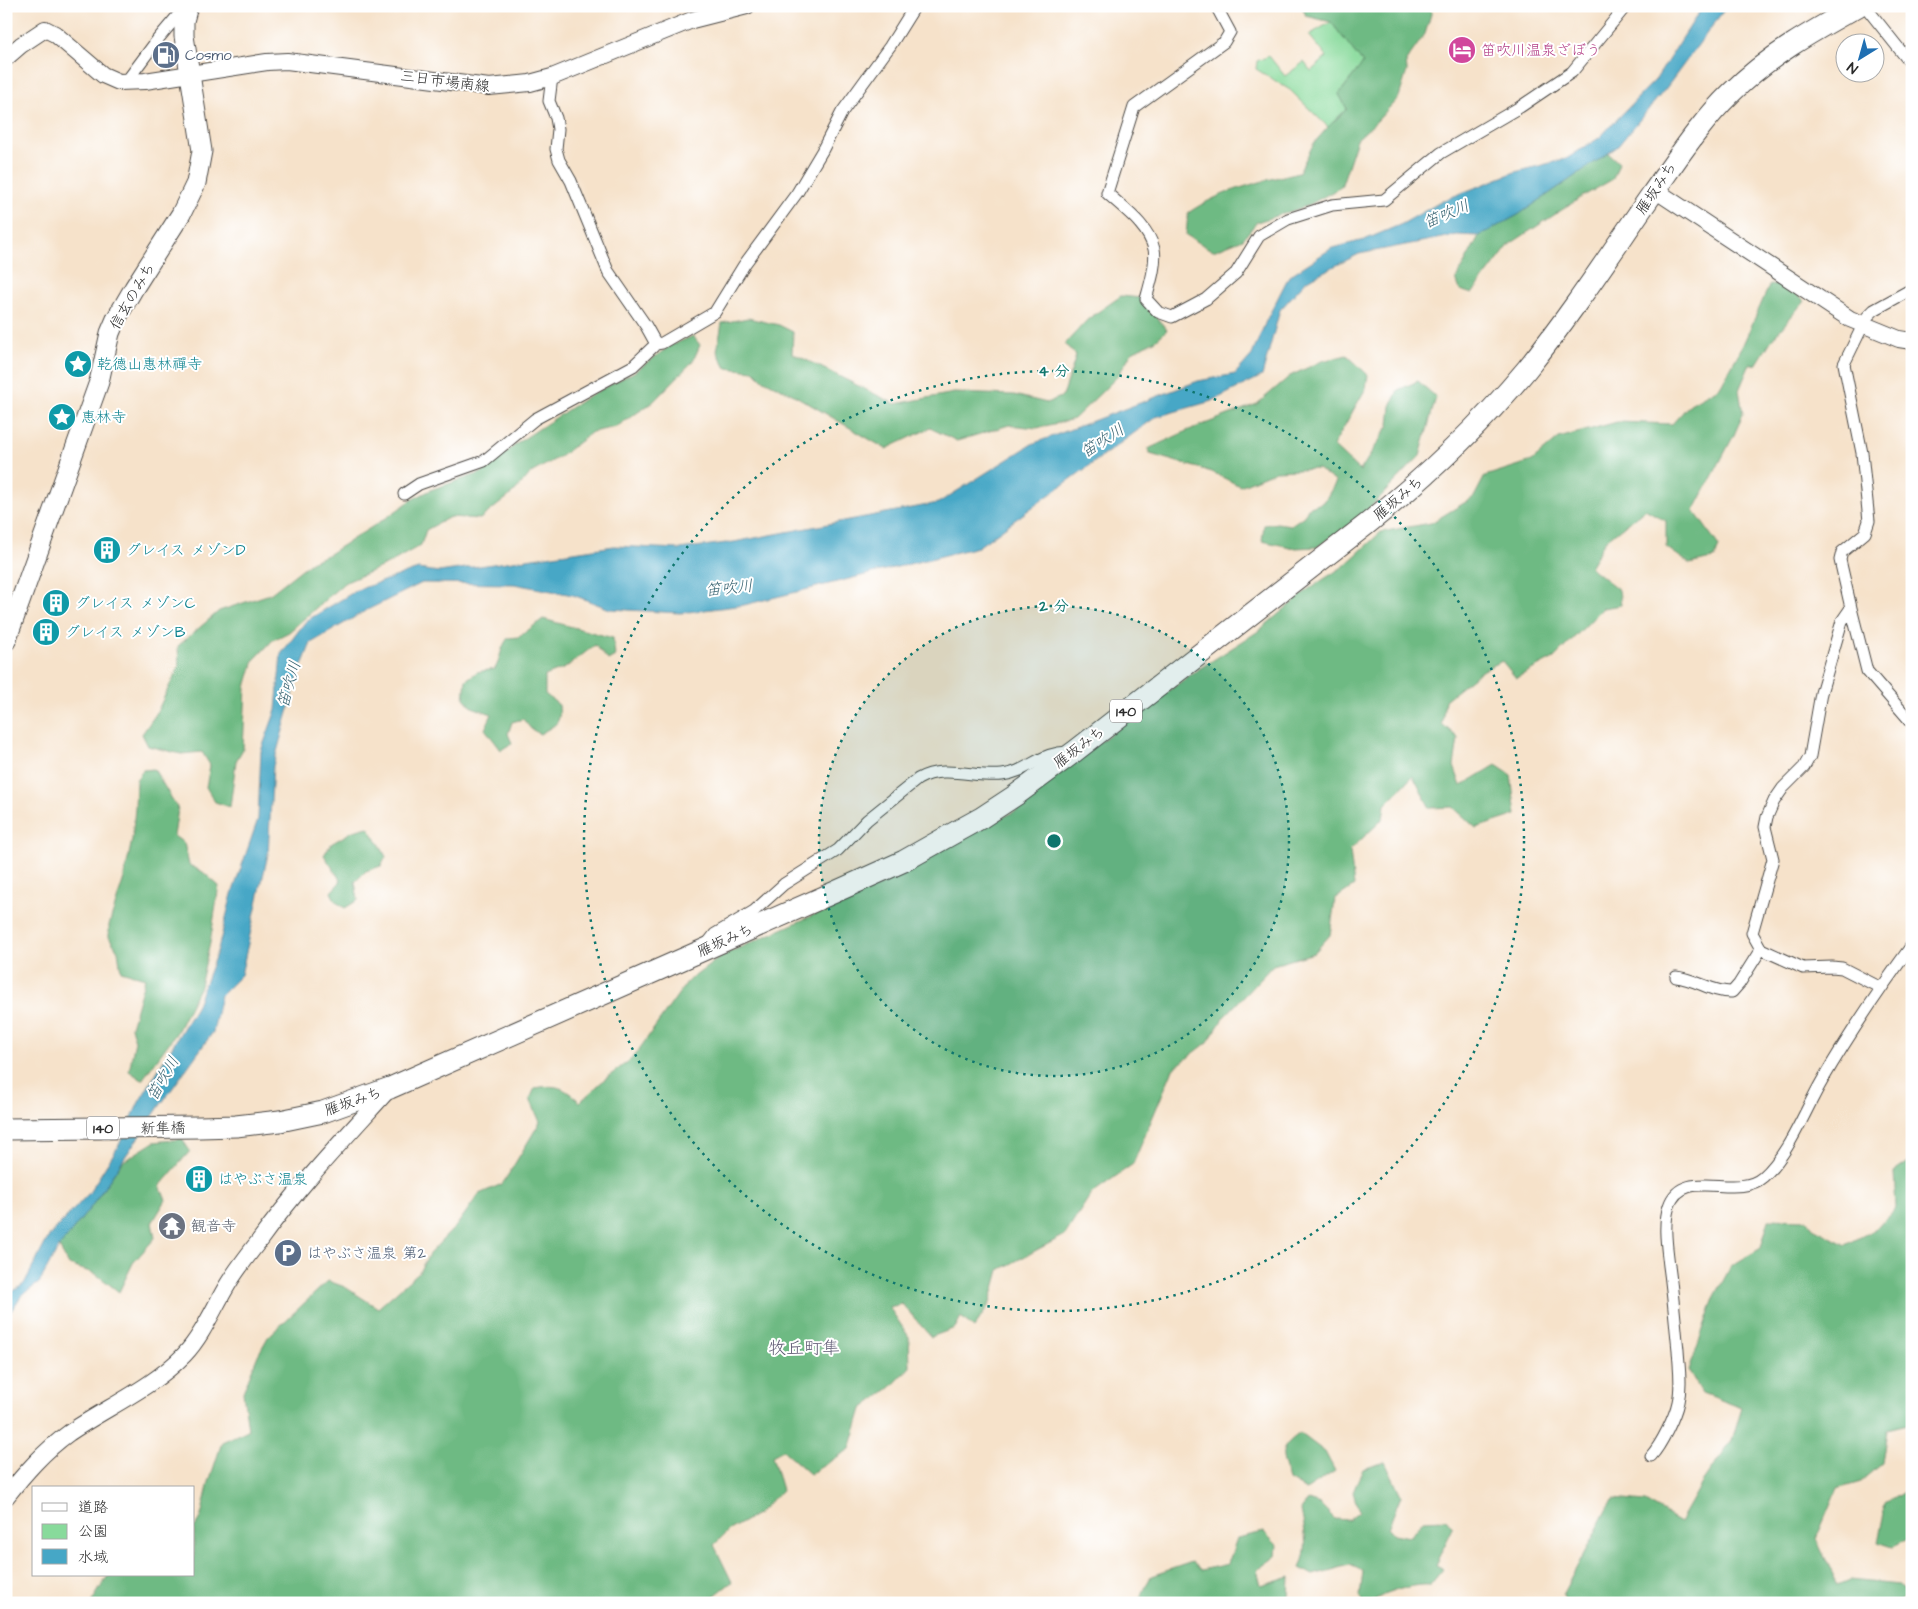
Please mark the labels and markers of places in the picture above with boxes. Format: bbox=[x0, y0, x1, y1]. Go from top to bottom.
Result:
hotel icon: 笛吹川温泉ざぼう bbox=[1447, 35, 1477, 65]
fuel station icon: Cosmo bbox=[151, 40, 181, 70]
place label: 笛吹川温泉ざぼう bbox=[1481, 40, 1601, 61]
place label: Cosmo bbox=[185, 45, 232, 66]
place icon: 乾德山惠林禪寺 bbox=[63, 349, 93, 379]
place label: 乾德山惠林禪寺 bbox=[97, 354, 202, 375]
place icon: 恵林寺 bbox=[47, 402, 77, 432]
place label: 恵林寺 bbox=[81, 407, 126, 428]
building icon: グレイス メゾンD bbox=[92, 535, 122, 565]
place label: グレイス メゾンD bbox=[126, 540, 246, 561]
building icon: グレイス メゾンC bbox=[41, 588, 71, 618]
place label: グレイス メゾンC bbox=[75, 593, 196, 614]
building icon: グレイス メゾンB bbox=[31, 617, 61, 647]
place label: グレイス メゾンB bbox=[65, 622, 186, 643]
centre of rings bbox=[1045, 832, 1063, 850]
building icon: はやぶさ温泉 bbox=[184, 1164, 214, 1194]
place label: はやぶさ温泉 bbox=[218, 1169, 307, 1190]
temple icon: 観音寺 bbox=[157, 1211, 187, 1241]
place label: 観音寺 bbox=[191, 1216, 236, 1237]
parking icon: はやぶさ温泉 第2 bbox=[273, 1238, 303, 1268]
place label: はやぶさ温泉 第2 bbox=[307, 1243, 426, 1264]

